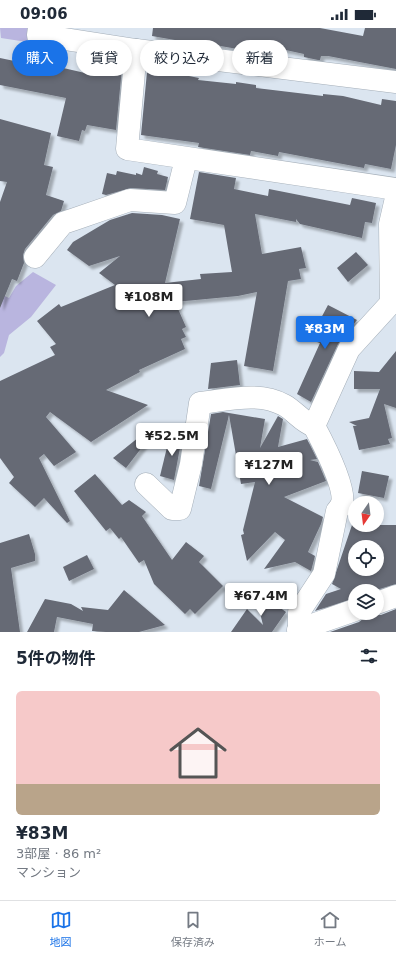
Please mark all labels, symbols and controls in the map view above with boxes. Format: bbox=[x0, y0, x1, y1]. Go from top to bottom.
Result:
text: 09:06 bbox=[20, 5, 68, 23]
chip: 購入 bbox=[12, 40, 68, 76]
chip: 賃貸 bbox=[76, 40, 132, 76]
chip: 絞り込み bbox=[140, 40, 224, 76]
chip: 新着 bbox=[232, 40, 288, 76]
pin: ¥108M bbox=[121, 284, 177, 318]
text: ¥108M bbox=[124, 289, 174, 304]
pin: ¥83M bbox=[301, 316, 349, 350]
text: ¥83M bbox=[305, 321, 345, 336]
pin: ¥52.5M bbox=[139, 423, 205, 457]
text: ¥52.5M bbox=[145, 428, 199, 443]
pin: ¥127M bbox=[241, 452, 297, 486]
text: ¥127M bbox=[244, 457, 294, 472]
north arrow bbox=[348, 496, 384, 532]
map controls bbox=[348, 496, 384, 620]
button: locate bbox=[348, 540, 384, 576]
pin: ¥67.4M bbox=[228, 583, 294, 617]
button: layers bbox=[348, 584, 384, 620]
text: ¥67.4M bbox=[234, 588, 288, 603]
icon: filters bbox=[358, 645, 380, 667]
text: 5件の物件 bbox=[16, 648, 96, 668]
icon: home bbox=[162, 717, 234, 789]
text: ¥83M bbox=[16, 823, 68, 843]
text: 3部屋 · 86 m² bbox=[16, 846, 101, 861]
text: マンション bbox=[16, 865, 81, 880]
tab: 地図 bbox=[50, 909, 72, 949]
tab: 保存済み bbox=[171, 909, 215, 949]
tab: ホーム bbox=[314, 909, 346, 949]

